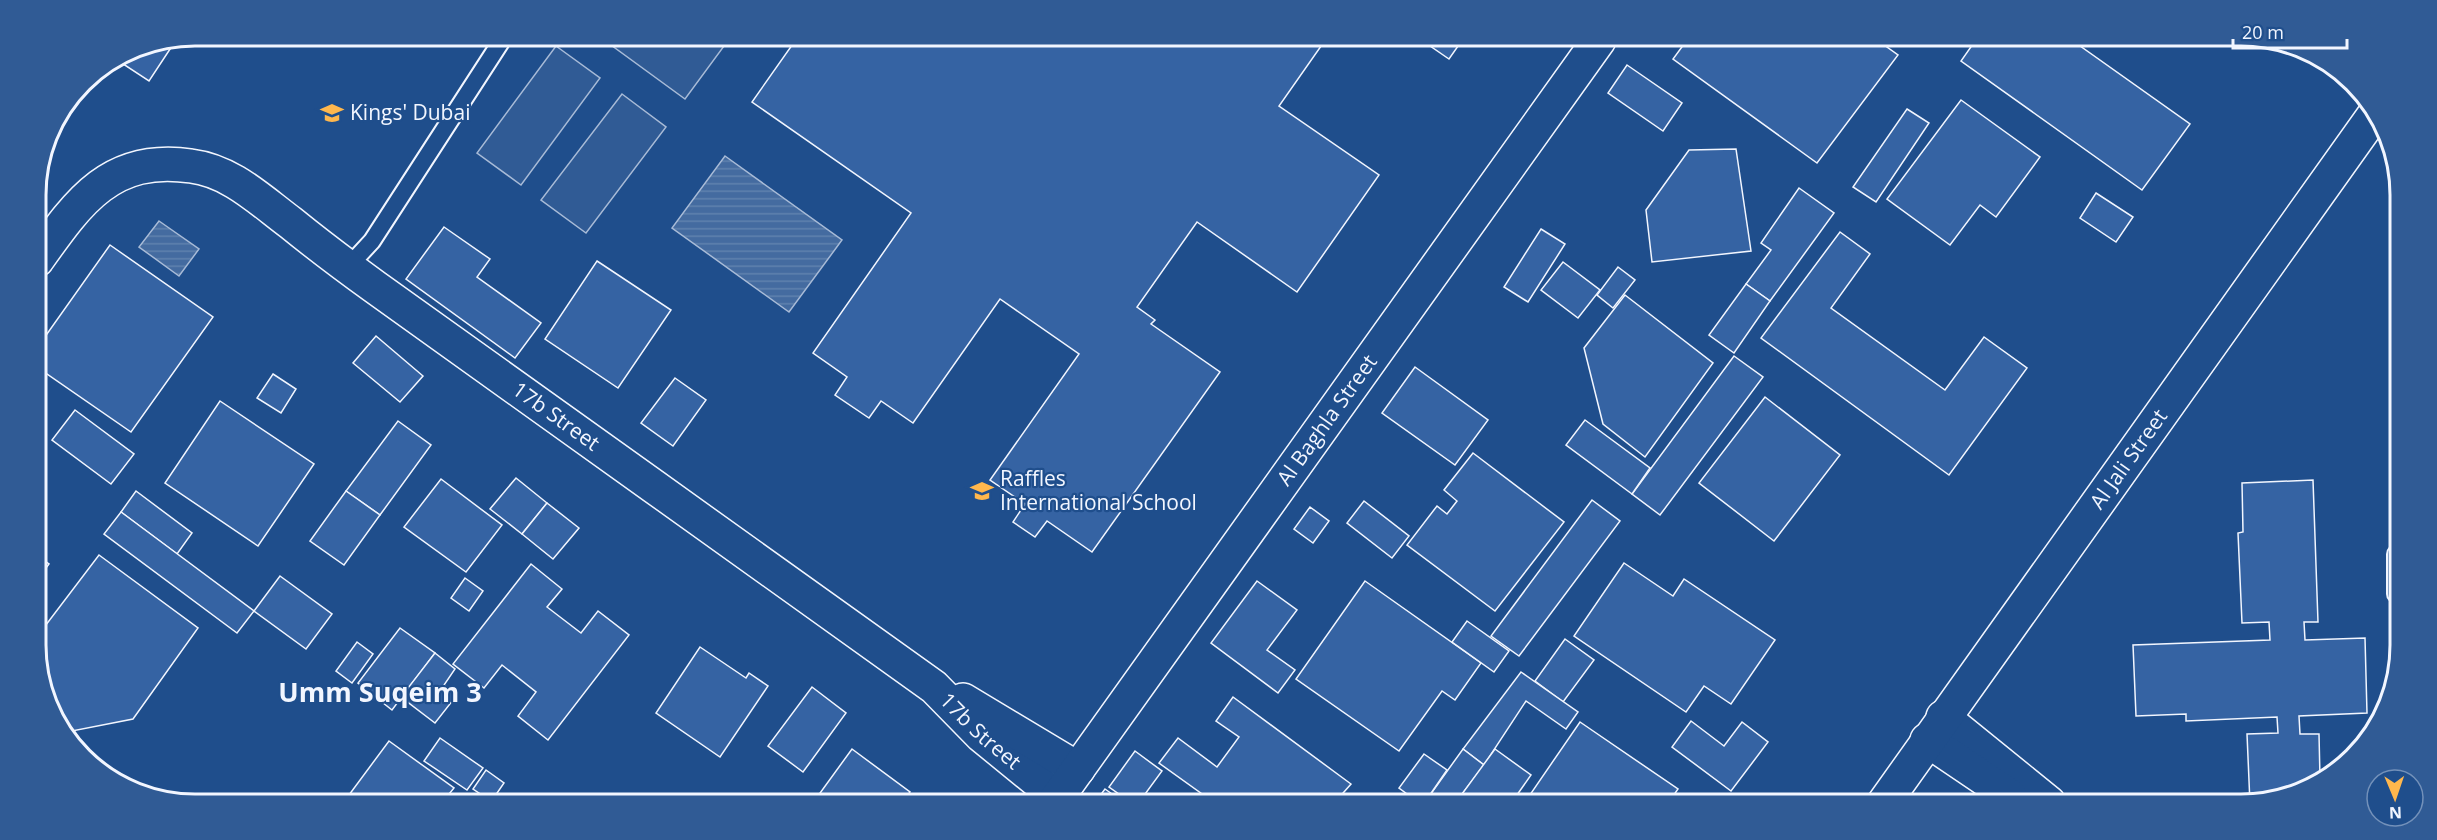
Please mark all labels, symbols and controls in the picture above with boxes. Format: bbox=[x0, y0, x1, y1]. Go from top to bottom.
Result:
scale bar bbox=[2233, 12, 2347, 50]
text: 20 m bbox=[2242, 20, 2284, 44]
place label: Kings' Dubai bbox=[350, 98, 470, 126]
school or university icon: Kings' Dubai bbox=[319, 100, 345, 126]
street label: Al Baghla Street bbox=[1270, 349, 1383, 491]
street label: 17b Street bbox=[507, 375, 606, 456]
street label: Al Jali Street bbox=[2083, 403, 2173, 514]
place label: Raffles International School bbox=[1000, 464, 1197, 516]
school or university icon: Raffles International School bbox=[969, 478, 995, 504]
district label: Umm Suqeim 3 bbox=[278, 673, 482, 710]
street label: 17b Street bbox=[934, 686, 1027, 775]
north arrow bbox=[2365, 768, 2425, 828]
text: N bbox=[2389, 802, 2402, 824]

